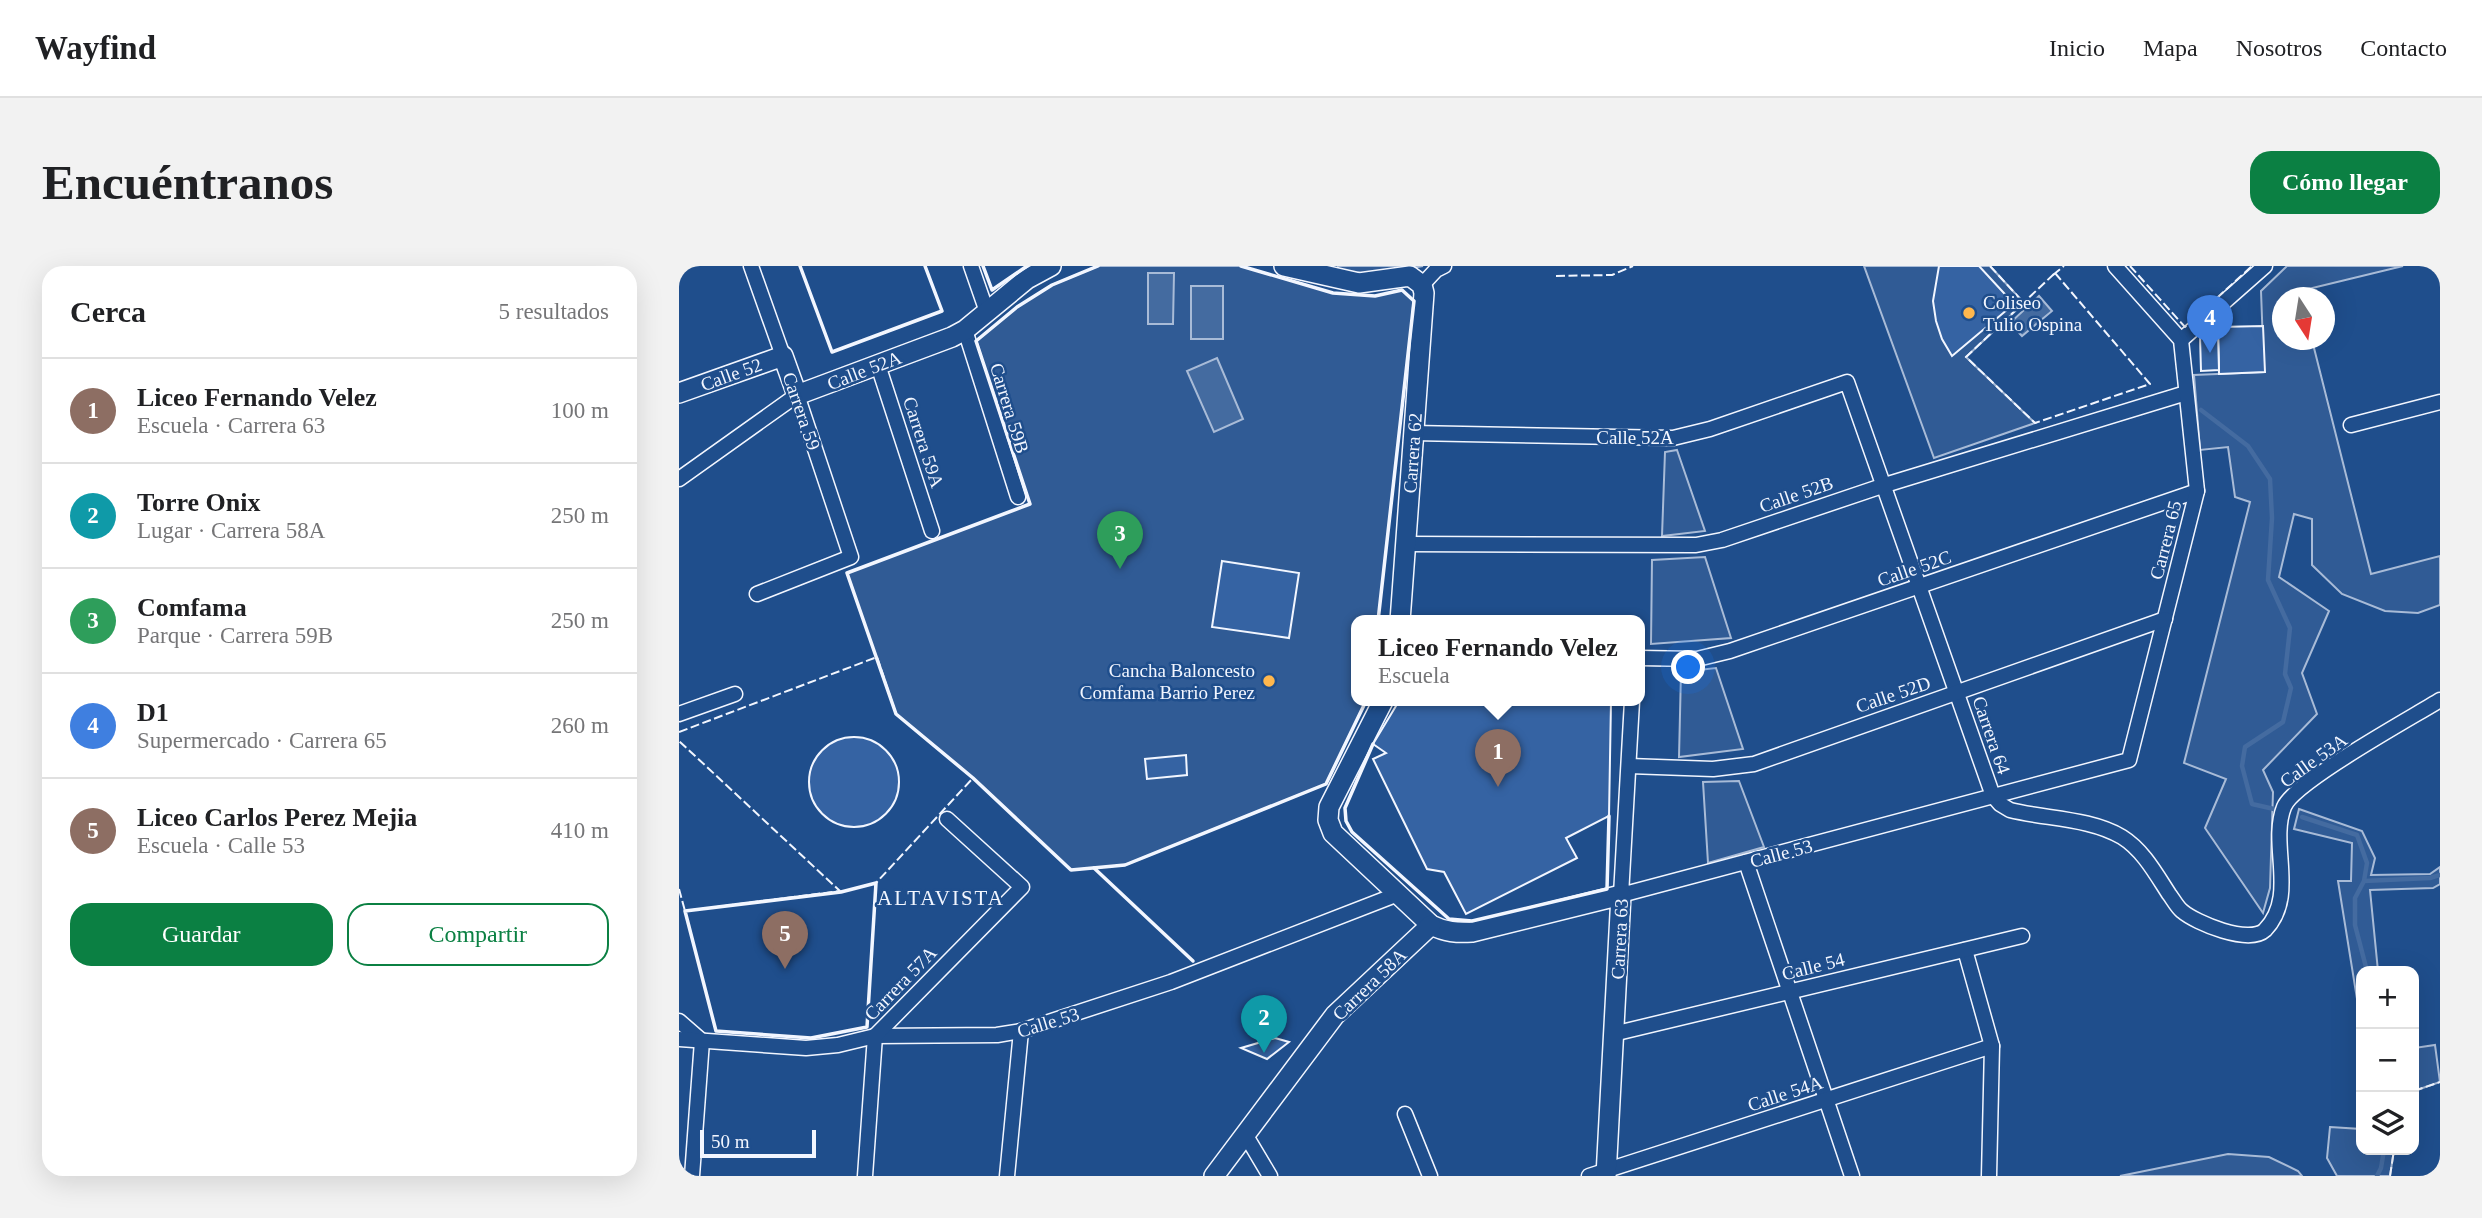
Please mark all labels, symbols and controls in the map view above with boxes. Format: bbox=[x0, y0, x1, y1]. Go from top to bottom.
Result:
text: Wayfind bbox=[35, 30, 156, 66]
text: Inicio bbox=[2049, 35, 2105, 61]
text: Mapa bbox=[2143, 35, 2198, 61]
text: Nosotros bbox=[2236, 35, 2322, 61]
text: Contacto bbox=[2360, 35, 2447, 61]
button: Cómo llegar bbox=[2250, 151, 2440, 214]
text: Encuéntranos bbox=[42, 155, 333, 210]
north arrow bbox=[2272, 287, 2335, 350]
place label: Coliseo Tulio Ospina bbox=[1983, 292, 2083, 335]
text: Cerca bbox=[70, 295, 146, 328]
pin: 4 bbox=[2187, 295, 2233, 353]
text: 5 resultados bbox=[498, 299, 609, 324]
marker: Coliseo Tulio Ospina bbox=[1961, 305, 1977, 321]
street label: Calle 52A bbox=[824, 347, 904, 394]
street label: Calle 52 bbox=[698, 354, 765, 395]
street label: Carrera 59B bbox=[986, 360, 1033, 456]
street label: Carrera 59 bbox=[778, 370, 825, 453]
text: Liceo Fernando Velez bbox=[137, 383, 377, 412]
street label: Carrera 59A bbox=[899, 394, 948, 491]
text: 1 bbox=[87, 398, 99, 423]
text: 100 m bbox=[551, 398, 609, 423]
street label: Carrera 62 bbox=[1399, 412, 1426, 494]
text: Escuela · Carrera 63 bbox=[137, 413, 325, 438]
street label: Calle 52A bbox=[1596, 427, 1674, 448]
street label: Calle 52B bbox=[1757, 472, 1836, 517]
text: Torre Onix bbox=[137, 488, 261, 517]
street label: Carrera 65 bbox=[2146, 498, 2185, 582]
text: 2 bbox=[87, 503, 99, 528]
text: 250 m bbox=[551, 503, 609, 528]
pin: 3 bbox=[1097, 511, 1143, 569]
text: Lugar · Carrera 58A bbox=[137, 518, 325, 543]
street label: Calle 52C bbox=[1875, 546, 1954, 591]
text: Comfama bbox=[137, 593, 247, 622]
text: 3 bbox=[87, 608, 99, 633]
text: 250 m bbox=[551, 608, 609, 633]
popup bbox=[1351, 615, 1645, 706]
text: Parque · Carrera 59B bbox=[137, 623, 333, 648]
text: Liceo Fernando Velez bbox=[1378, 633, 1618, 662]
your location bbox=[1671, 650, 1705, 684]
place label: Cancha Baloncesto Comfama Barrio Perez bbox=[1080, 660, 1255, 703]
text: Escuela bbox=[1378, 663, 1450, 688]
street label: Calle 52D bbox=[1853, 672, 1933, 717]
marker: Cancha Baloncesto Comfama Barrio Perez bbox=[1261, 673, 1277, 689]
street label: Carrera 64 bbox=[1968, 694, 2015, 777]
text: D1 bbox=[137, 698, 169, 727]
text: 4 bbox=[87, 713, 99, 738]
text: 260 m bbox=[551, 713, 609, 738]
text: Supermercado · Carrera 65 bbox=[137, 728, 387, 753]
pin: 1 bbox=[1475, 729, 1521, 787]
street label: Calle 53A bbox=[2276, 729, 2351, 792]
text: Liceo Carlos Perez Mejia bbox=[137, 803, 417, 832]
text: 5 bbox=[87, 818, 99, 843]
text: 410 m bbox=[551, 818, 609, 843]
text: Escuela · Calle 53 bbox=[137, 833, 305, 858]
street label: Calle 53 bbox=[1748, 835, 1815, 872]
district label: ALTAVISTA bbox=[877, 886, 1005, 910]
street label: Carrera 63 bbox=[1607, 898, 1632, 980]
button: Guardar bbox=[70, 903, 333, 966]
button: Compartir bbox=[347, 903, 609, 966]
pin: 5 bbox=[762, 911, 808, 969]
street label: Carrera 57A bbox=[860, 942, 941, 1025]
street label: Carrera 58A bbox=[1328, 944, 1411, 1025]
street label: Calle 54 bbox=[1780, 948, 1847, 984]
map controls bbox=[2356, 966, 2419, 1155]
button: + bbox=[2356, 966, 2419, 1029]
pin: 2 bbox=[1241, 995, 1287, 1053]
street label: Calle 53 bbox=[1015, 1003, 1082, 1042]
button: − bbox=[2356, 1029, 2419, 1092]
street label: Calle 54A bbox=[1745, 1071, 1826, 1115]
button: layers bbox=[2356, 1092, 2419, 1155]
scale bar bbox=[700, 1127, 815, 1159]
text: 50 m bbox=[711, 1131, 750, 1152]

